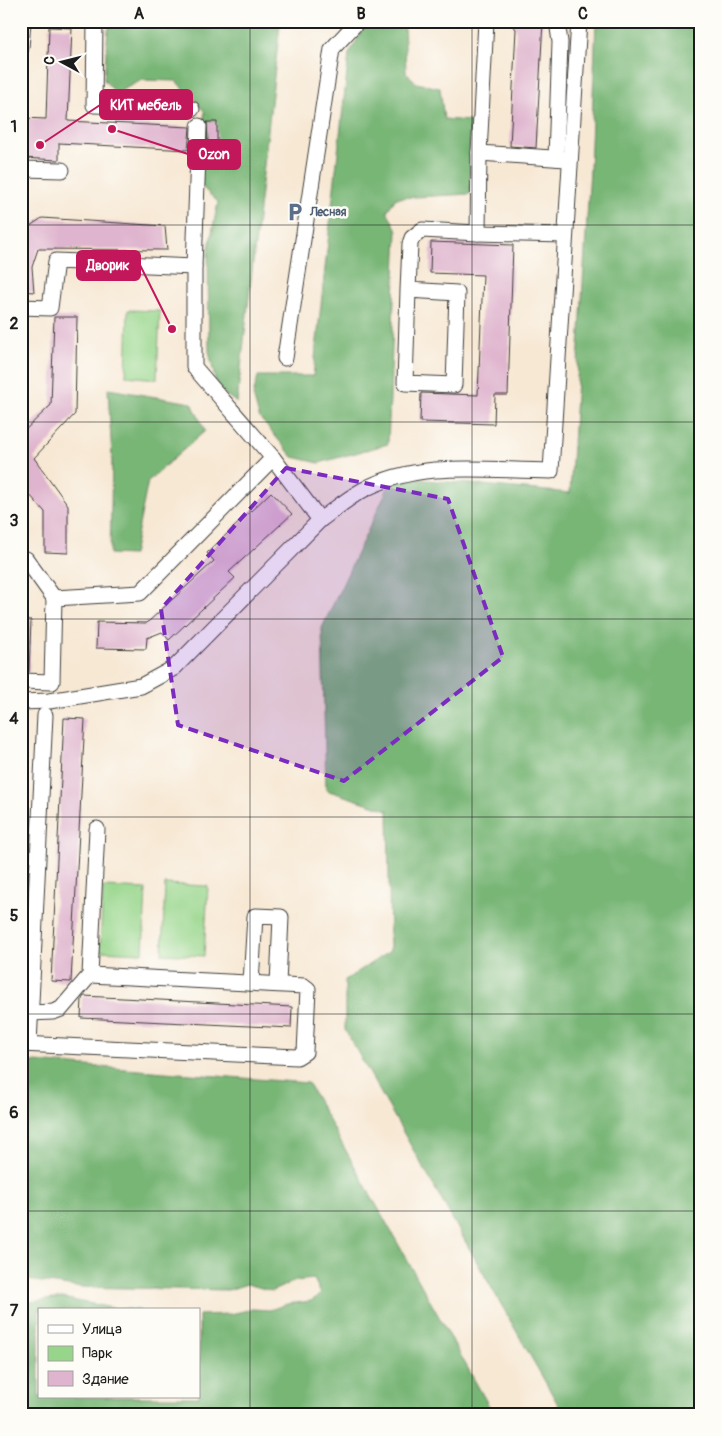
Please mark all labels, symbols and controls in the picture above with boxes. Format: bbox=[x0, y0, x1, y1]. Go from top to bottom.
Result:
text: A bbox=[134, 4, 145, 24]
text: B bbox=[356, 4, 366, 24]
text: C bbox=[578, 4, 588, 24]
north arrow bbox=[38, 38, 88, 88]
text: С bbox=[41, 55, 59, 66]
callout: КИТ мебель bbox=[100, 90, 192, 119]
text: КИТ мебель bbox=[110, 97, 182, 114]
text: 1 bbox=[11, 117, 17, 137]
callout: Ozon bbox=[188, 140, 240, 169]
text: Ozon bbox=[198, 146, 230, 163]
parking icon: Лесная bbox=[284, 201, 306, 223]
place label: Лесная bbox=[309, 205, 347, 220]
callout: Дворик bbox=[77, 251, 140, 280]
text: Дворик bbox=[86, 257, 129, 274]
text: 2 bbox=[10, 314, 19, 334]
text: 3 bbox=[10, 511, 19, 531]
text: 4 bbox=[9, 709, 19, 729]
text: 5 bbox=[10, 906, 19, 926]
text: 6 bbox=[9, 1103, 19, 1123]
text: 7 bbox=[10, 1301, 19, 1321]
legend bbox=[38, 1308, 200, 1398]
text: Улица bbox=[82, 1320, 122, 1339]
text: Парк bbox=[82, 1344, 113, 1363]
text: Здание bbox=[82, 1370, 129, 1389]

